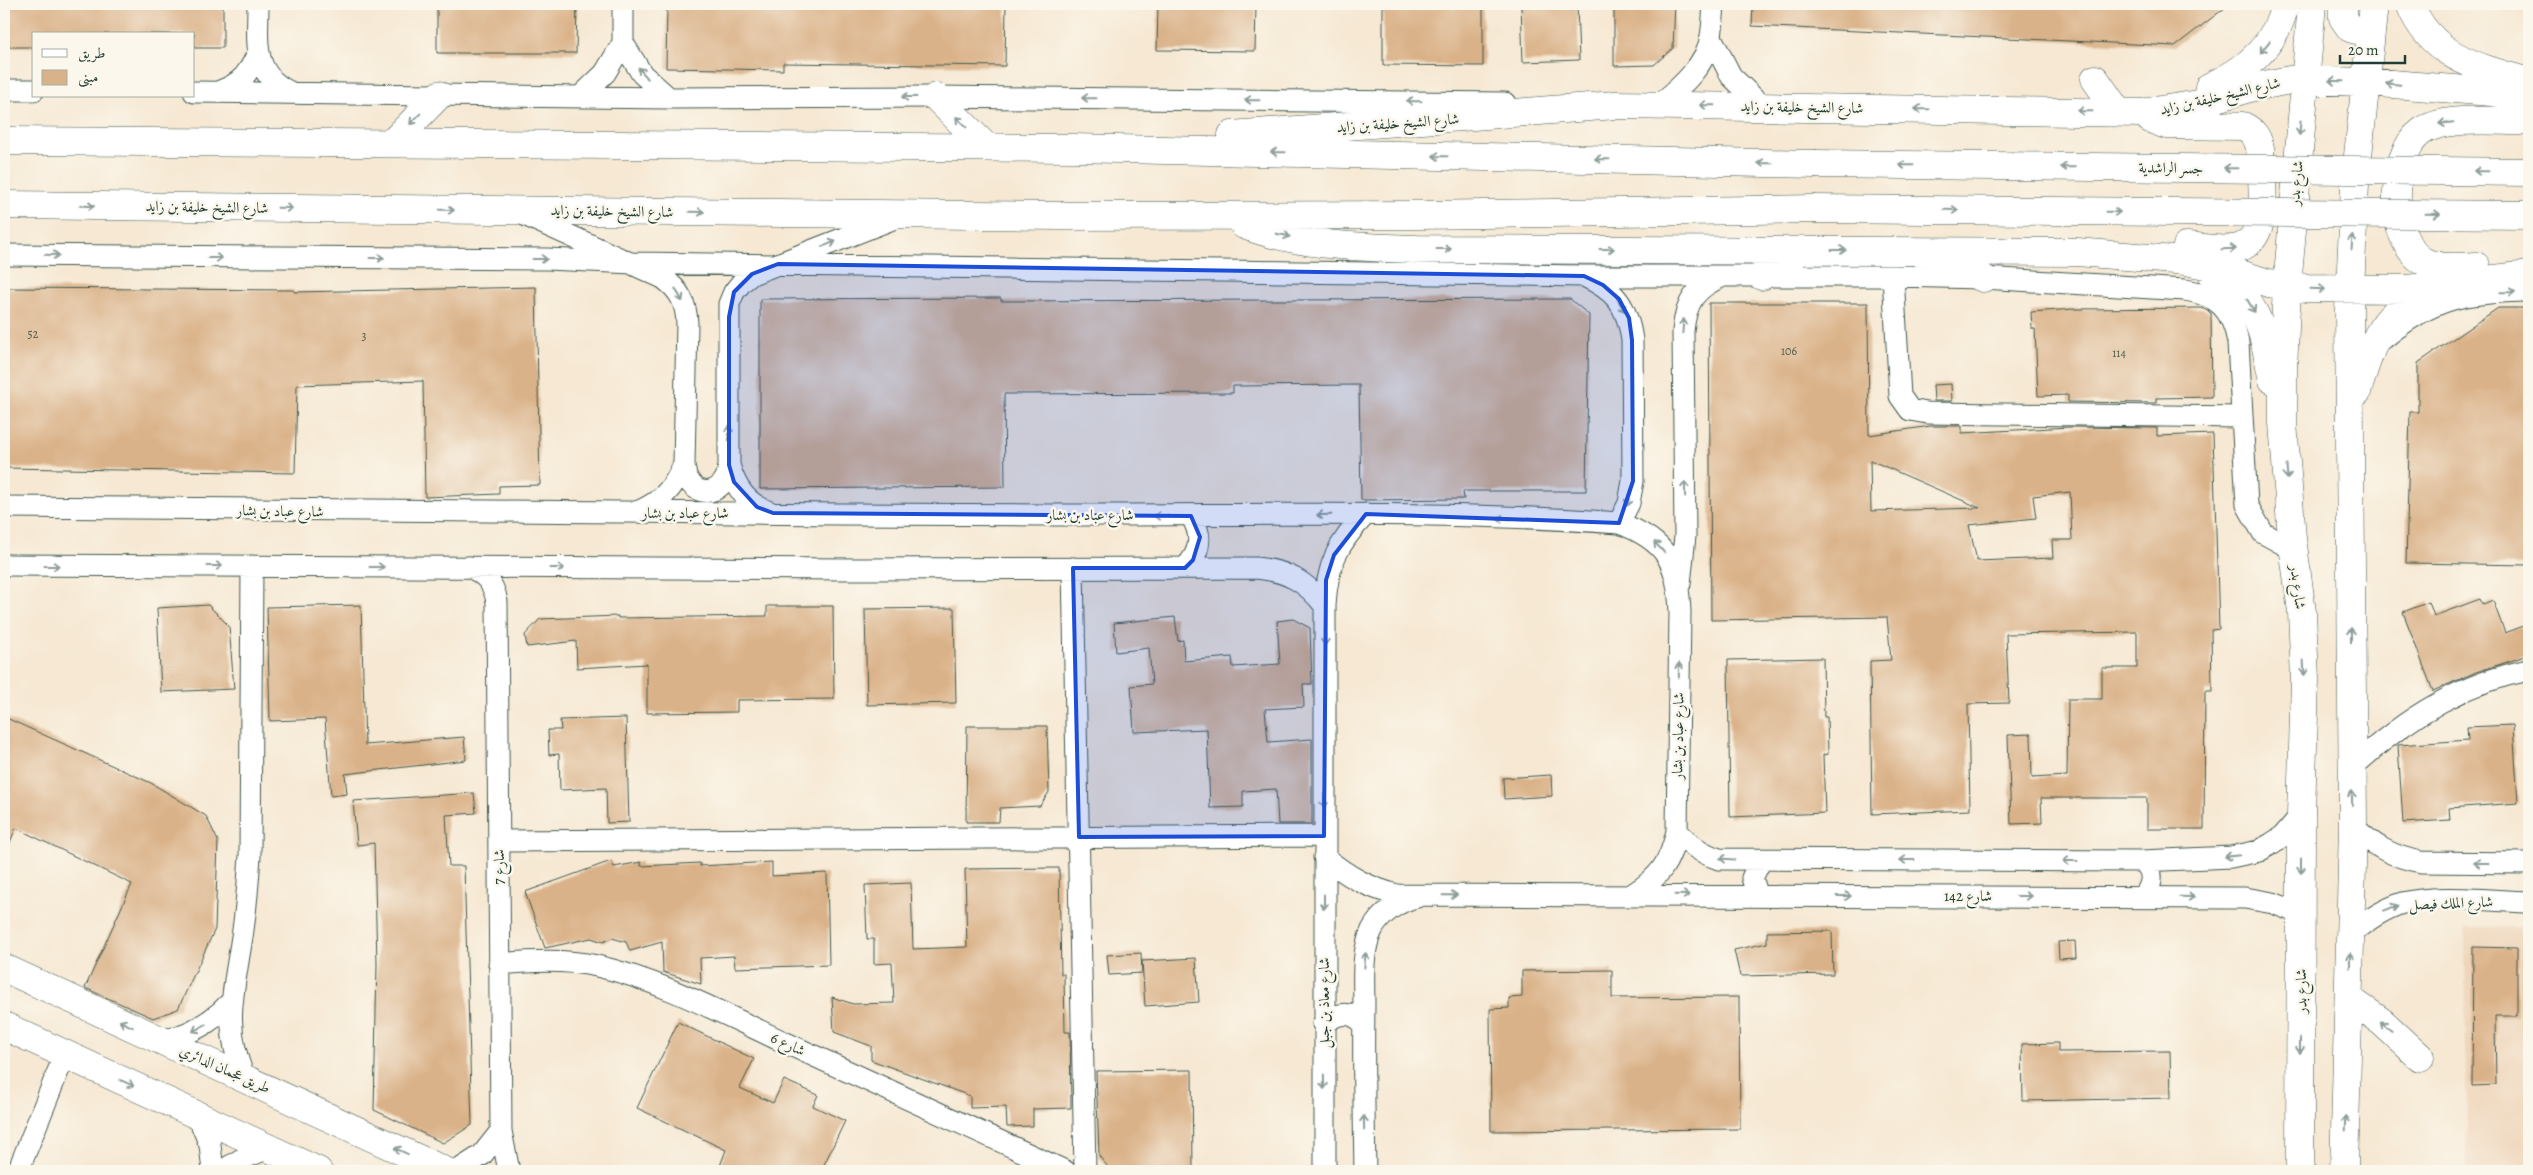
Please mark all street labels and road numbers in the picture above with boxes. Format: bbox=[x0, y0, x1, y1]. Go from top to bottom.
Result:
street label: شارع الشيخ خليفة بن زايد bbox=[2158, 72, 2283, 123]
street label: شارع الشيخ خليفة بن زايد bbox=[1740, 96, 1864, 122]
street label: شارع الشيخ خليفة بن زايد bbox=[1336, 109, 1460, 141]
street label: جسر الراشدية bbox=[2138, 157, 2204, 179]
street label: شارع بدر bbox=[2284, 160, 2311, 208]
street label: شارع الشيخ خليفة بن زايد bbox=[145, 196, 269, 222]
street label: شارع الشيخ خليفة بن زايد bbox=[550, 200, 674, 226]
street label: شارع عباد بن بشار bbox=[234, 500, 324, 525]
street label: شارع عباد بن بشار bbox=[639, 503, 729, 526]
street label: شارع عباد بن بشار bbox=[1044, 505, 1134, 528]
street label: شارع بدر bbox=[2282, 562, 2311, 611]
street label: شارع عباد بن بشار bbox=[1667, 692, 1692, 782]
street label: شارع 7 bbox=[489, 849, 512, 885]
street label: شارع 142 bbox=[1944, 886, 1992, 909]
street label: شارع الملك فيصل bbox=[2409, 892, 2494, 917]
street label: شارع معاذ بن جبل bbox=[1314, 958, 1337, 1048]
street label: شارع بدر bbox=[2291, 969, 2314, 1015]
street label: شارع 6 bbox=[766, 1027, 809, 1063]
street label: طريق عجمان الدائري bbox=[176, 1040, 274, 1100]

